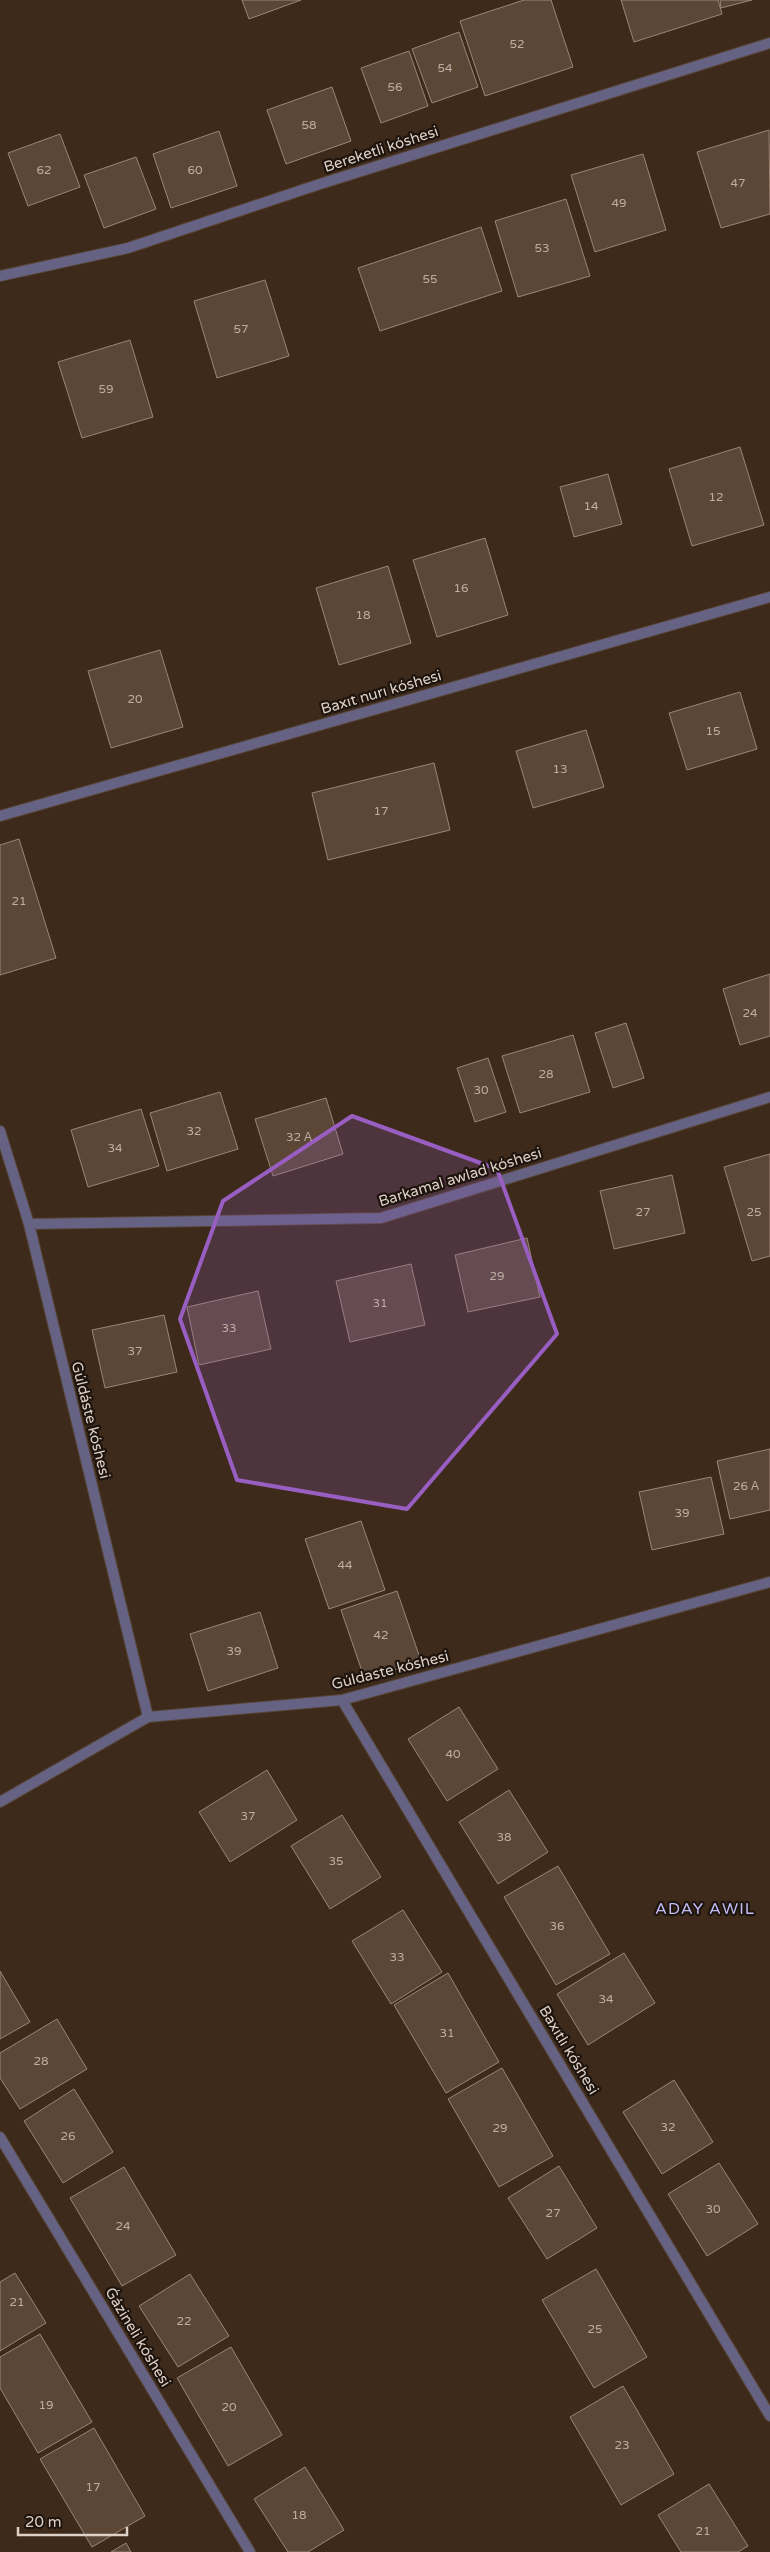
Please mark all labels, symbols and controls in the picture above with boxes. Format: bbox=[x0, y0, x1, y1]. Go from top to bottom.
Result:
house number: 52 bbox=[509, 37, 525, 51]
house number: 54 bbox=[437, 61, 453, 75]
house number: 56 bbox=[387, 80, 403, 94]
house number: 58 bbox=[301, 118, 317, 132]
street label: Bereketli kóshesi bbox=[321, 122, 441, 176]
house number: 62 bbox=[36, 163, 52, 177]
house number: 60 bbox=[187, 163, 203, 177]
house number: 47 bbox=[730, 176, 746, 190]
house number: 49 bbox=[611, 196, 627, 210]
house number: 53 bbox=[534, 241, 550, 255]
house number: 55 bbox=[422, 272, 438, 286]
house number: 57 bbox=[233, 322, 249, 336]
house number: 59 bbox=[98, 382, 114, 396]
house number: 12 bbox=[708, 490, 724, 504]
house number: 14 bbox=[583, 499, 599, 513]
house number: 16 bbox=[453, 581, 469, 595]
house number: 18 bbox=[355, 608, 371, 622]
street label: Baxıt nurı kóshesi bbox=[319, 666, 443, 718]
house number: 20 bbox=[127, 692, 143, 706]
house number: 15 bbox=[705, 724, 721, 738]
house number: 13 bbox=[552, 762, 568, 776]
house number: 17 bbox=[373, 804, 389, 818]
house number: 21 bbox=[11, 894, 27, 908]
house number: 24 bbox=[742, 1006, 758, 1020]
house number: 28 bbox=[538, 1067, 554, 1081]
house number: 30 bbox=[473, 1083, 489, 1097]
house number: 32 bbox=[186, 1124, 202, 1138]
house number: 32 А bbox=[286, 1130, 312, 1144]
house number: 34 bbox=[107, 1141, 123, 1155]
street label: Barkamal awlad kóshesi bbox=[376, 1144, 544, 1210]
house number: 27 bbox=[635, 1205, 651, 1219]
house number: 25 bbox=[746, 1205, 762, 1219]
house number: 29 bbox=[489, 1269, 505, 1283]
house number: 31 bbox=[372, 1296, 388, 1310]
house number: 33 bbox=[221, 1321, 237, 1335]
house number: 37 bbox=[127, 1344, 143, 1358]
street label: Gúldáste kóshesi bbox=[68, 1360, 114, 1480]
house number: 26 А bbox=[733, 1479, 759, 1493]
house number: 39 bbox=[674, 1506, 690, 1520]
house number: 44 bbox=[337, 1558, 353, 1572]
house number: 42 bbox=[373, 1628, 389, 1642]
house number: 39 bbox=[226, 1644, 242, 1658]
street label: Gúldaste kóshesi bbox=[330, 1647, 450, 1693]
house number: 40 bbox=[445, 1747, 461, 1761]
house number: 37 bbox=[240, 1809, 256, 1823]
house number: 38 bbox=[496, 1830, 512, 1844]
house number: 35 bbox=[328, 1854, 344, 1868]
district label: ADAY AWIL bbox=[655, 1899, 755, 1919]
house number: 36 bbox=[549, 1919, 565, 1933]
house number: 33 bbox=[389, 1950, 405, 1964]
house number: 34 bbox=[598, 1992, 614, 2006]
street label: Baxıtlı kóshesi bbox=[535, 2002, 603, 2098]
house number: 31 bbox=[439, 2026, 455, 2040]
house number: 28 bbox=[33, 2054, 49, 2068]
house number: 32 bbox=[660, 2120, 676, 2134]
house number: 29 bbox=[492, 2121, 508, 2135]
house number: 26 bbox=[60, 2129, 76, 2143]
house number: 30 bbox=[705, 2202, 721, 2216]
house number: 27 bbox=[545, 2206, 561, 2220]
house number: 24 bbox=[115, 2219, 131, 2233]
street label: Ǵázineli kóshesi bbox=[101, 2284, 175, 2390]
house number: 21 bbox=[9, 2295, 25, 2309]
house number: 22 bbox=[176, 2314, 192, 2328]
house number: 25 bbox=[587, 2322, 603, 2336]
house number: 19 bbox=[38, 2398, 54, 2412]
house number: 20 bbox=[221, 2400, 237, 2414]
house number: 23 bbox=[614, 2438, 630, 2452]
house number: 17 bbox=[85, 2480, 101, 2494]
scale bar bbox=[18, 2504, 126, 2536]
house number: 18 bbox=[291, 2508, 307, 2522]
text: 20 m bbox=[25, 2513, 62, 2531]
house number: 21 bbox=[695, 2524, 711, 2538]

